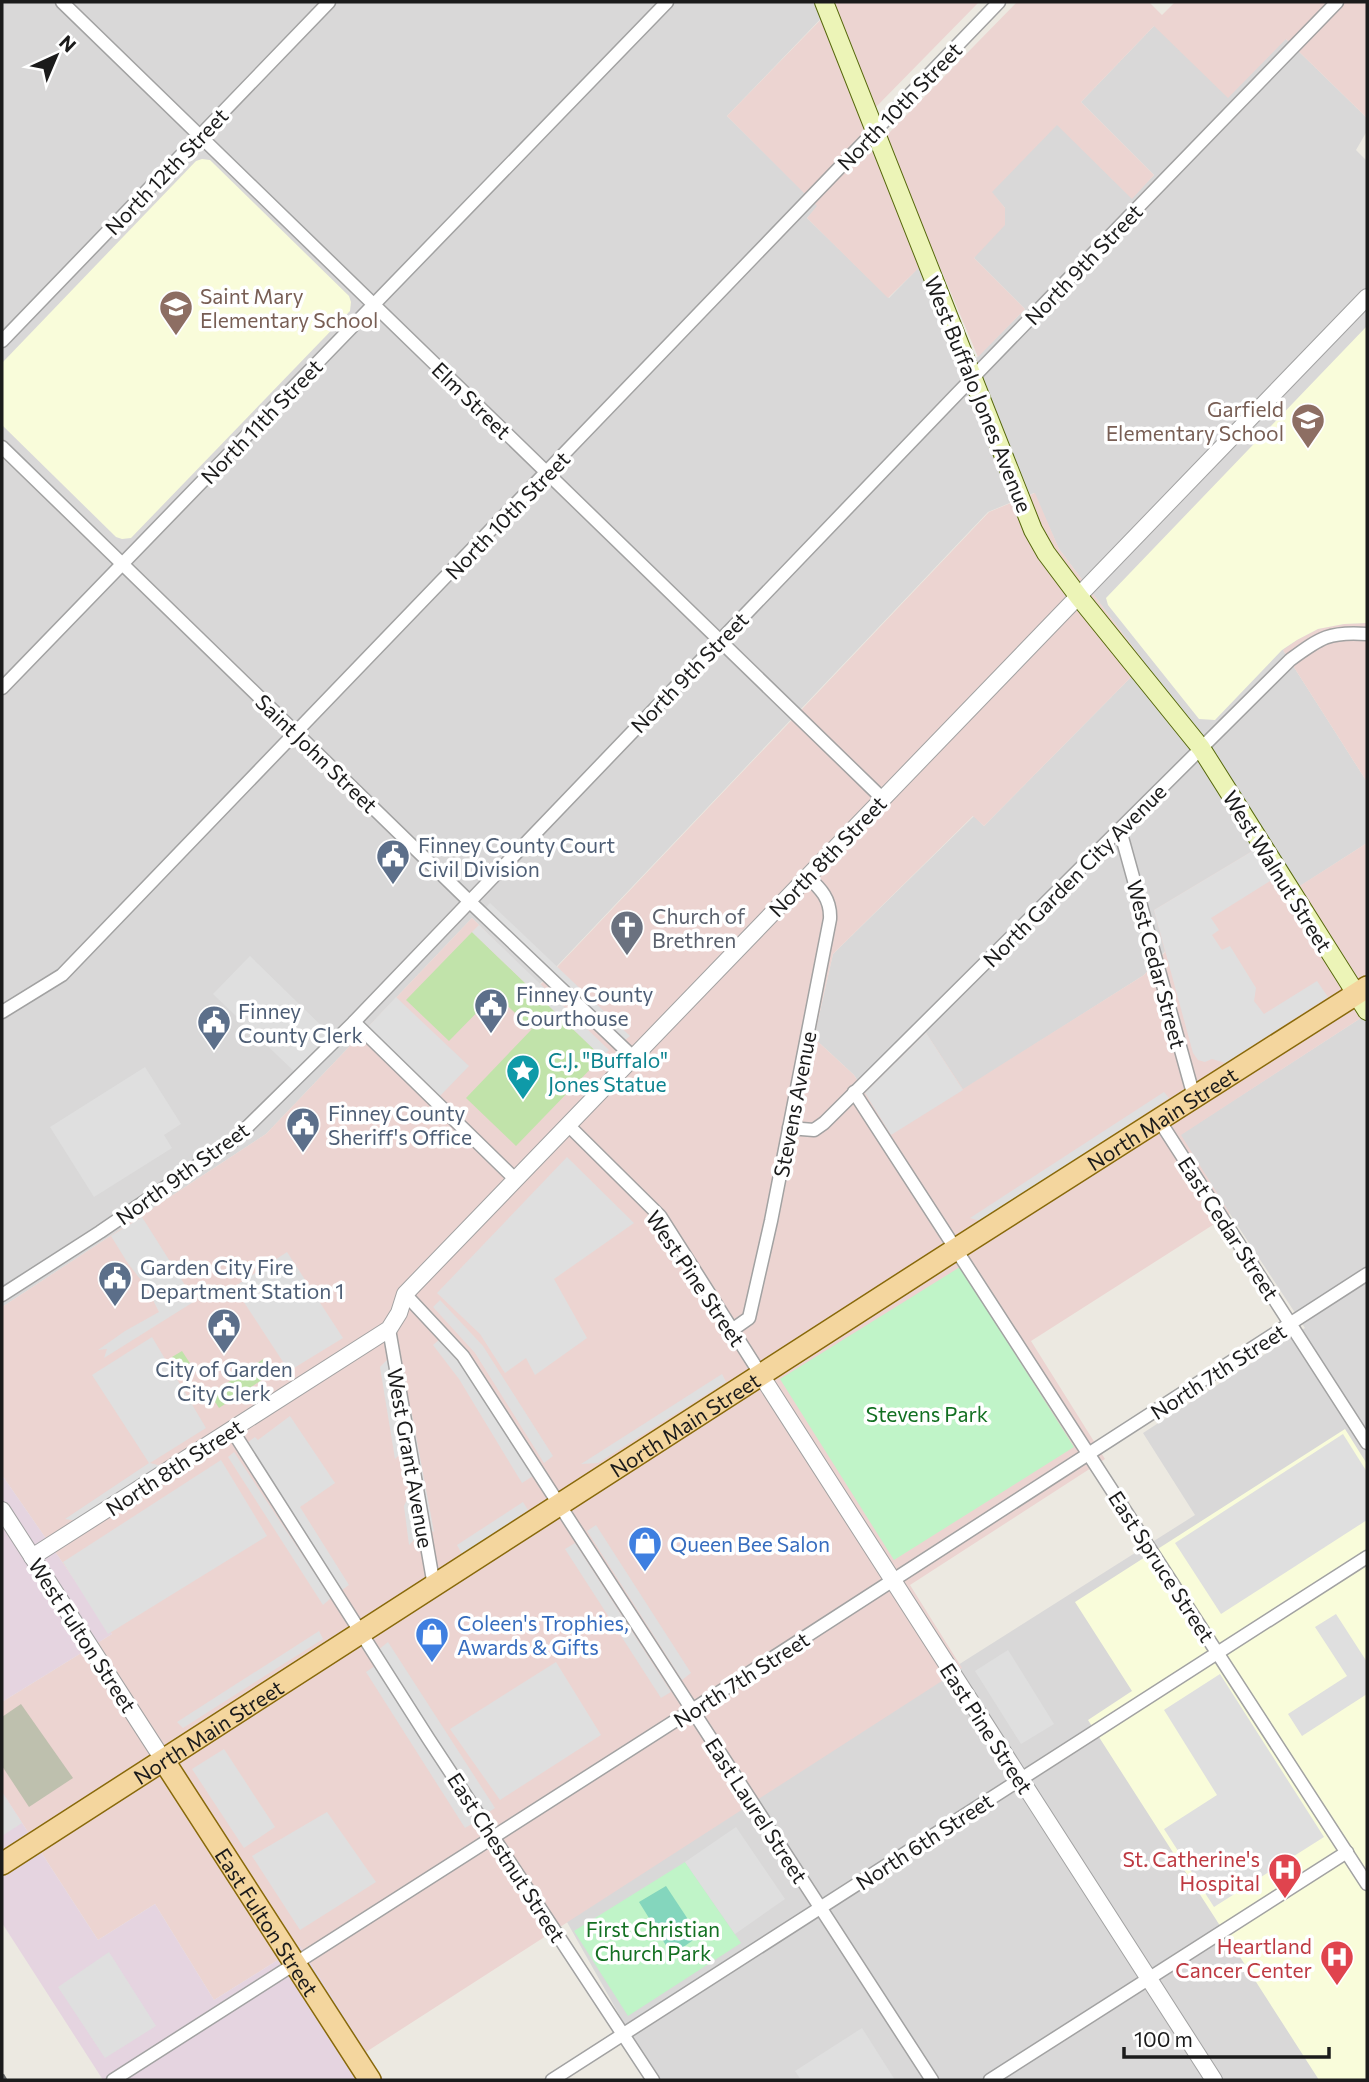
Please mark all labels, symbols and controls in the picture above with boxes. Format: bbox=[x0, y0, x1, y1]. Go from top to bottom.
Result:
north arrow bbox=[21, 21, 91, 91]
text: N bbox=[55, 30, 81, 57]
street label: North 10th Street bbox=[832, 37, 966, 175]
street label: North 12th Street bbox=[99, 103, 233, 239]
street label: North 9th Street bbox=[1019, 198, 1147, 330]
street label: West Buffalo Jones Avenue bbox=[920, 272, 1038, 516]
place label: Saint Mary Elementary School bbox=[200, 283, 378, 332]
school or university icon: Saint Mary Elementary School bbox=[157, 288, 195, 337]
street label: North 11th Street bbox=[195, 354, 327, 488]
street label: Elm Street bbox=[428, 356, 516, 444]
place label: Garfield Elementary School bbox=[1106, 396, 1284, 445]
school or university icon: Garfield Elementary School bbox=[1289, 401, 1327, 450]
street label: North 10th Street bbox=[440, 446, 574, 584]
street label: North 9th Street bbox=[625, 606, 753, 738]
street label: Saint John Street bbox=[251, 689, 383, 817]
street label: North Garden City Avenue bbox=[977, 778, 1171, 972]
street label: West Walnut Street bbox=[1218, 786, 1338, 956]
street label: North 8th Street bbox=[763, 790, 891, 922]
place label: Finney County Court Civil Division bbox=[418, 832, 615, 881]
public building icon: Finney County Court Civil Division bbox=[374, 837, 412, 886]
street label: West Cedar Street bbox=[1122, 877, 1192, 1051]
place label: Church of Brethren bbox=[652, 903, 746, 952]
church icon: Church of Brethren bbox=[608, 908, 646, 957]
place label: Finney County Courthouse bbox=[516, 981, 654, 1030]
public building icon: Finney County Courthouse bbox=[472, 986, 510, 1035]
place label: Finney County Clerk bbox=[238, 998, 363, 1047]
public building icon: Finney County Clerk bbox=[195, 1003, 233, 1052]
street label: Stevens Avenue bbox=[768, 1029, 820, 1179]
place label: C.J. "Buffalo" Jones Statue bbox=[548, 1047, 668, 1096]
place icon: C.J. "Buffalo" Jones Statue bbox=[504, 1052, 542, 1101]
street label: North Main Street bbox=[1082, 1061, 1241, 1175]
place label: Finney County Sheriff's Office bbox=[328, 1100, 472, 1149]
public building icon: Finney County Sheriff's Office bbox=[284, 1105, 322, 1154]
street label: North 9th Street bbox=[111, 1116, 253, 1230]
street label: East Cedar Street bbox=[1173, 1152, 1285, 1304]
street label: West Pine Street bbox=[641, 1205, 751, 1351]
place label: Garden City Fire Department Station 1 bbox=[140, 1254, 344, 1303]
public building icon: Garden City Fire Department Station 1 bbox=[96, 1259, 134, 1308]
public building icon: City of Garden City Clerk bbox=[205, 1306, 243, 1355]
street label: North 7th Street bbox=[1146, 1318, 1290, 1424]
place label: City of Garden City Clerk bbox=[155, 1356, 293, 1405]
street label: West Grant Avenue bbox=[383, 1366, 439, 1550]
street label: North Main Street bbox=[605, 1367, 764, 1481]
park label: Stevens Park bbox=[866, 1401, 988, 1426]
street label: North 8th Street bbox=[101, 1413, 247, 1521]
street label: East Spruce Street bbox=[1104, 1486, 1220, 1646]
shop icon: Queen Bee Salon bbox=[626, 1524, 664, 1573]
place label: Queen Bee Salon bbox=[670, 1531, 830, 1556]
street label: West Fulton Street bbox=[24, 1553, 142, 1717]
place label: Coleen's Trophies, Awards & Gifts bbox=[457, 1610, 629, 1659]
shop icon: Coleen's Trophies, Awards & Gifts bbox=[413, 1615, 451, 1664]
street label: North 7th Street bbox=[669, 1626, 813, 1732]
street label: East Pine Street bbox=[935, 1658, 1039, 1798]
street label: North Main Street bbox=[128, 1674, 288, 1789]
street label: East Laurel Street bbox=[701, 1733, 813, 1887]
street label: East Chestnut Street bbox=[443, 1768, 571, 1946]
street label: North 6th Street bbox=[851, 1787, 997, 1895]
street label: East Fulton Street bbox=[211, 1843, 324, 2000]
place label: St. Catherine's Hospital bbox=[1123, 1846, 1260, 1895]
hospital icon: St. Catherine's Hospital bbox=[1266, 1851, 1304, 1900]
park label: First Christian Church Park bbox=[586, 1916, 720, 1965]
place label: Heartland Cancer Center bbox=[1175, 1933, 1312, 1982]
hospital icon: Heartland Cancer Center bbox=[1318, 1938, 1356, 1987]
scale bar bbox=[1124, 2016, 1329, 2060]
text: 100 m bbox=[1134, 2026, 1193, 2051]

